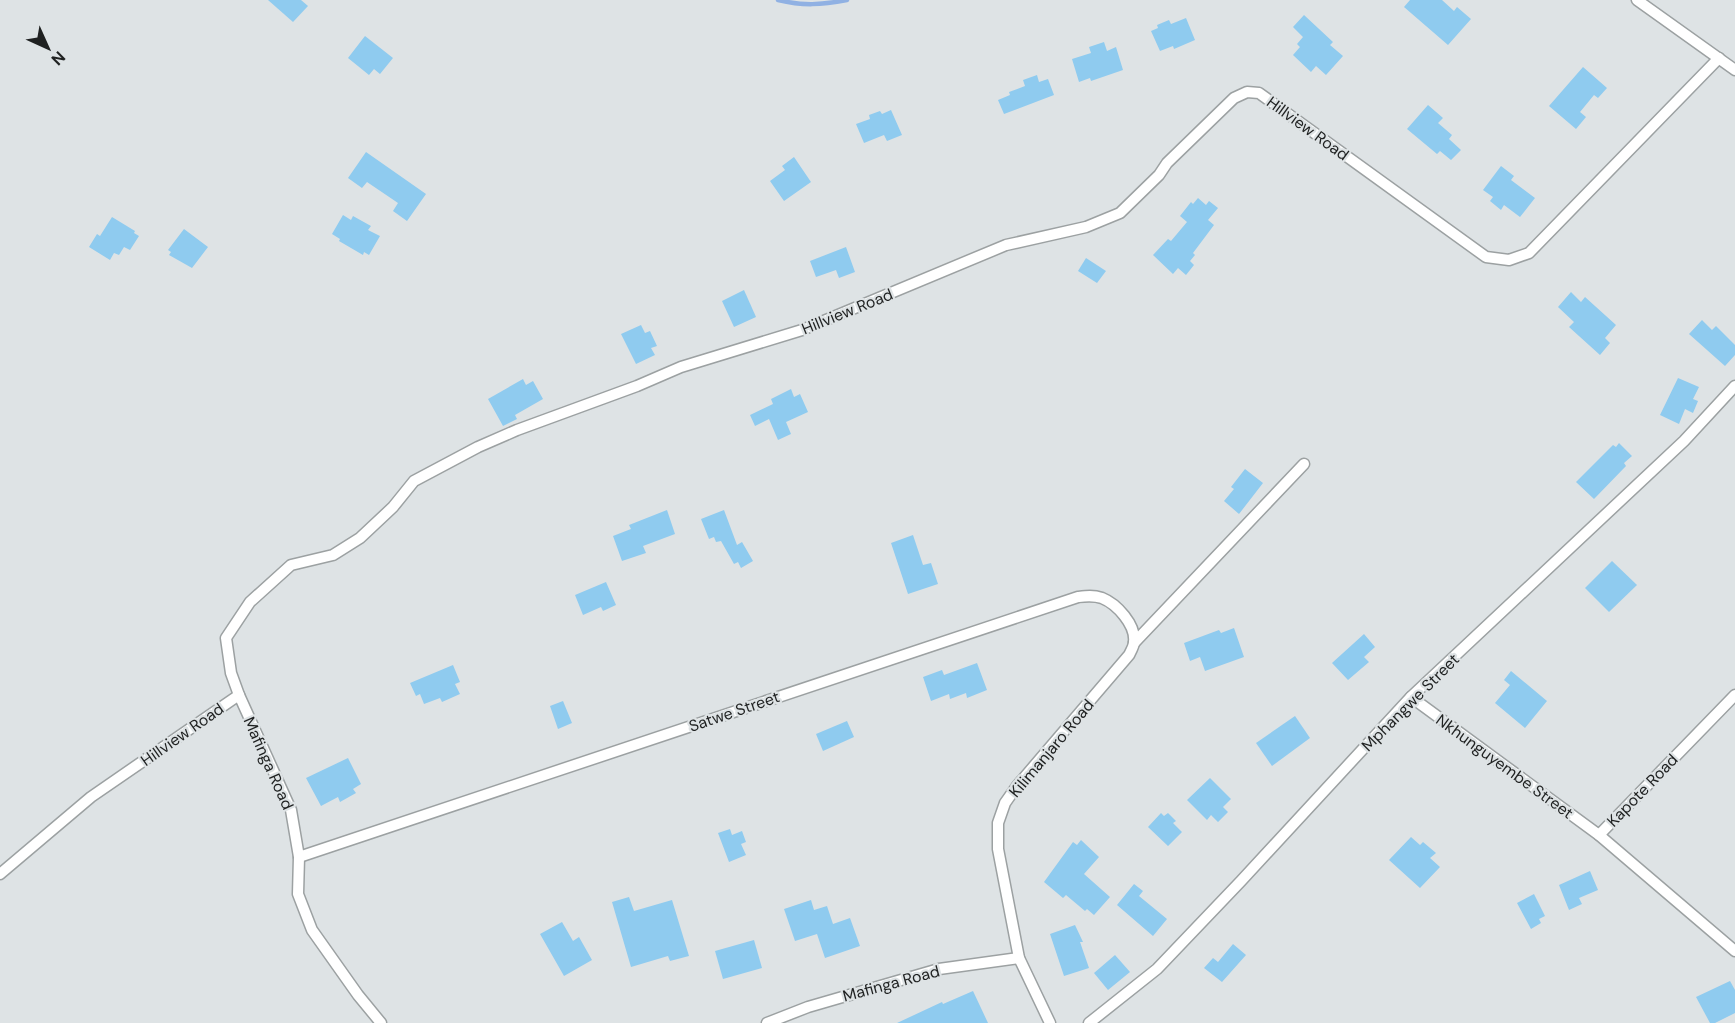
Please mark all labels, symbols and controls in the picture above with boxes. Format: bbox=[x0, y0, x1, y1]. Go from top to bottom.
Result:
north arrow bbox=[18, 18, 78, 78]
text: N bbox=[47, 47, 70, 70]
street label: Hillview Road bbox=[1262, 92, 1353, 165]
street label: Hillview Road bbox=[798, 284, 896, 339]
street label: Mphangwe Street bbox=[1357, 649, 1464, 756]
street label: Satwe Street bbox=[686, 686, 782, 737]
street label: Kilimanjaro Road bbox=[1004, 695, 1099, 802]
street label: Hillview Road bbox=[137, 698, 228, 771]
street label: Nkhunguyembe Street bbox=[1432, 709, 1578, 823]
street label: Mafinga Road bbox=[239, 713, 298, 813]
street label: Kapote Road bbox=[1602, 749, 1682, 831]
street label: Mafinga Road bbox=[840, 960, 942, 1007]

